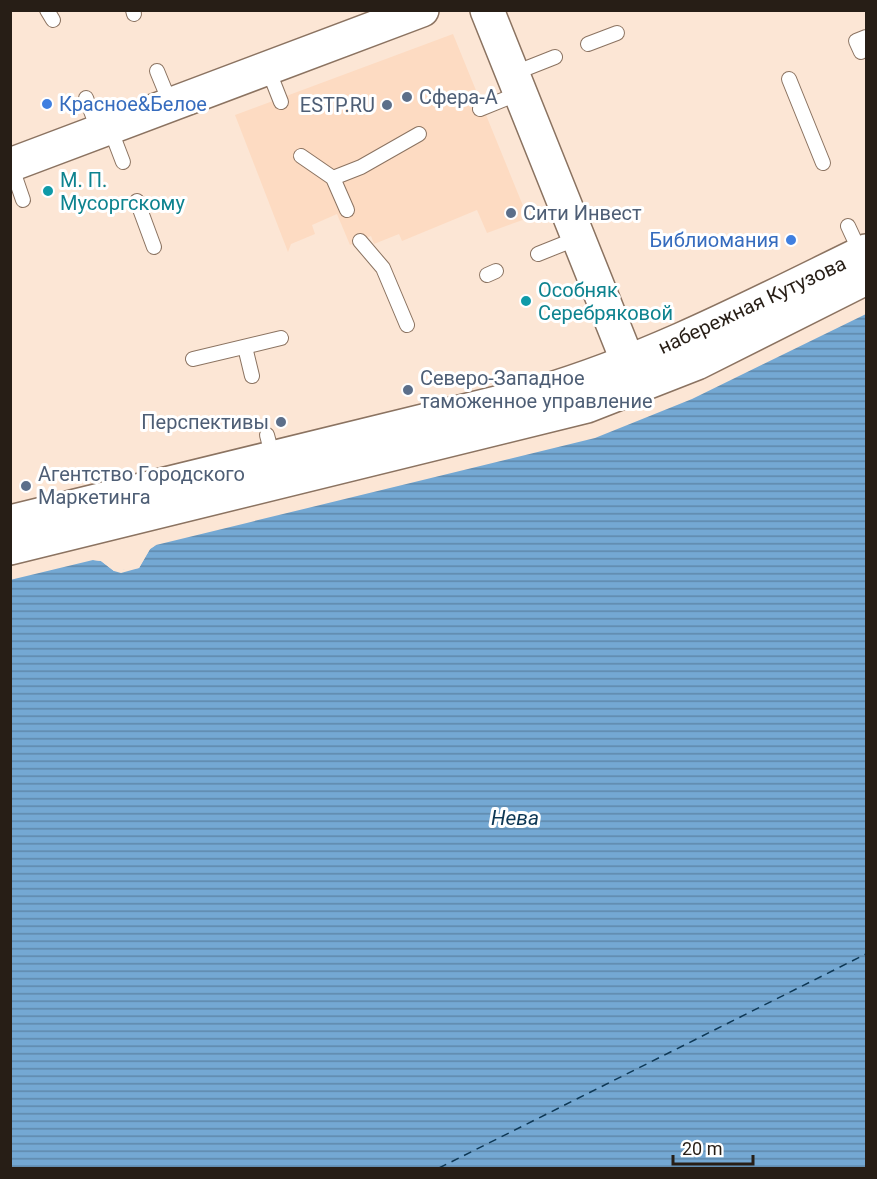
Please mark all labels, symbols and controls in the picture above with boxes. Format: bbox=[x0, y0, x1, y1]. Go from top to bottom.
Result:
place label: Сфера-A bbox=[419, 85, 498, 109]
marker: Сфера-A bbox=[400, 90, 414, 104]
place label: Красное&Белое bbox=[59, 92, 207, 116]
place label: ESTP.RU bbox=[300, 93, 375, 117]
marker: Красное&Белое bbox=[40, 97, 54, 111]
marker: ESTP.RU bbox=[380, 98, 394, 112]
place label: М. П. Мусоргскому bbox=[60, 168, 185, 215]
marker: М. П. Мусоргскому bbox=[41, 184, 55, 198]
place label: Сити Инвест bbox=[523, 201, 642, 225]
marker: Сити Инвест bbox=[504, 206, 518, 220]
place label: Библиомания bbox=[650, 228, 779, 252]
marker: Библиомания bbox=[784, 233, 798, 247]
street label: набережная Кутузова bbox=[654, 251, 850, 359]
place label: Особняк Серебряковой bbox=[538, 278, 673, 325]
marker: Особняк Серебряковой bbox=[519, 294, 533, 308]
place label: Северо-Западное таможенное управление bbox=[420, 366, 653, 413]
marker: Северо-Западное таможенное управление bbox=[401, 383, 415, 397]
place label: Перспективы bbox=[141, 410, 269, 434]
marker: Перспективы bbox=[274, 415, 288, 429]
place label: Агентство Городского Маркетинга bbox=[38, 462, 245, 509]
marker: Агентство Городского Маркетинга bbox=[19, 479, 33, 493]
water label: Нева bbox=[491, 806, 539, 830]
scale bar bbox=[673, 1128, 752, 1166]
text: 20 m bbox=[682, 1138, 722, 1159]

